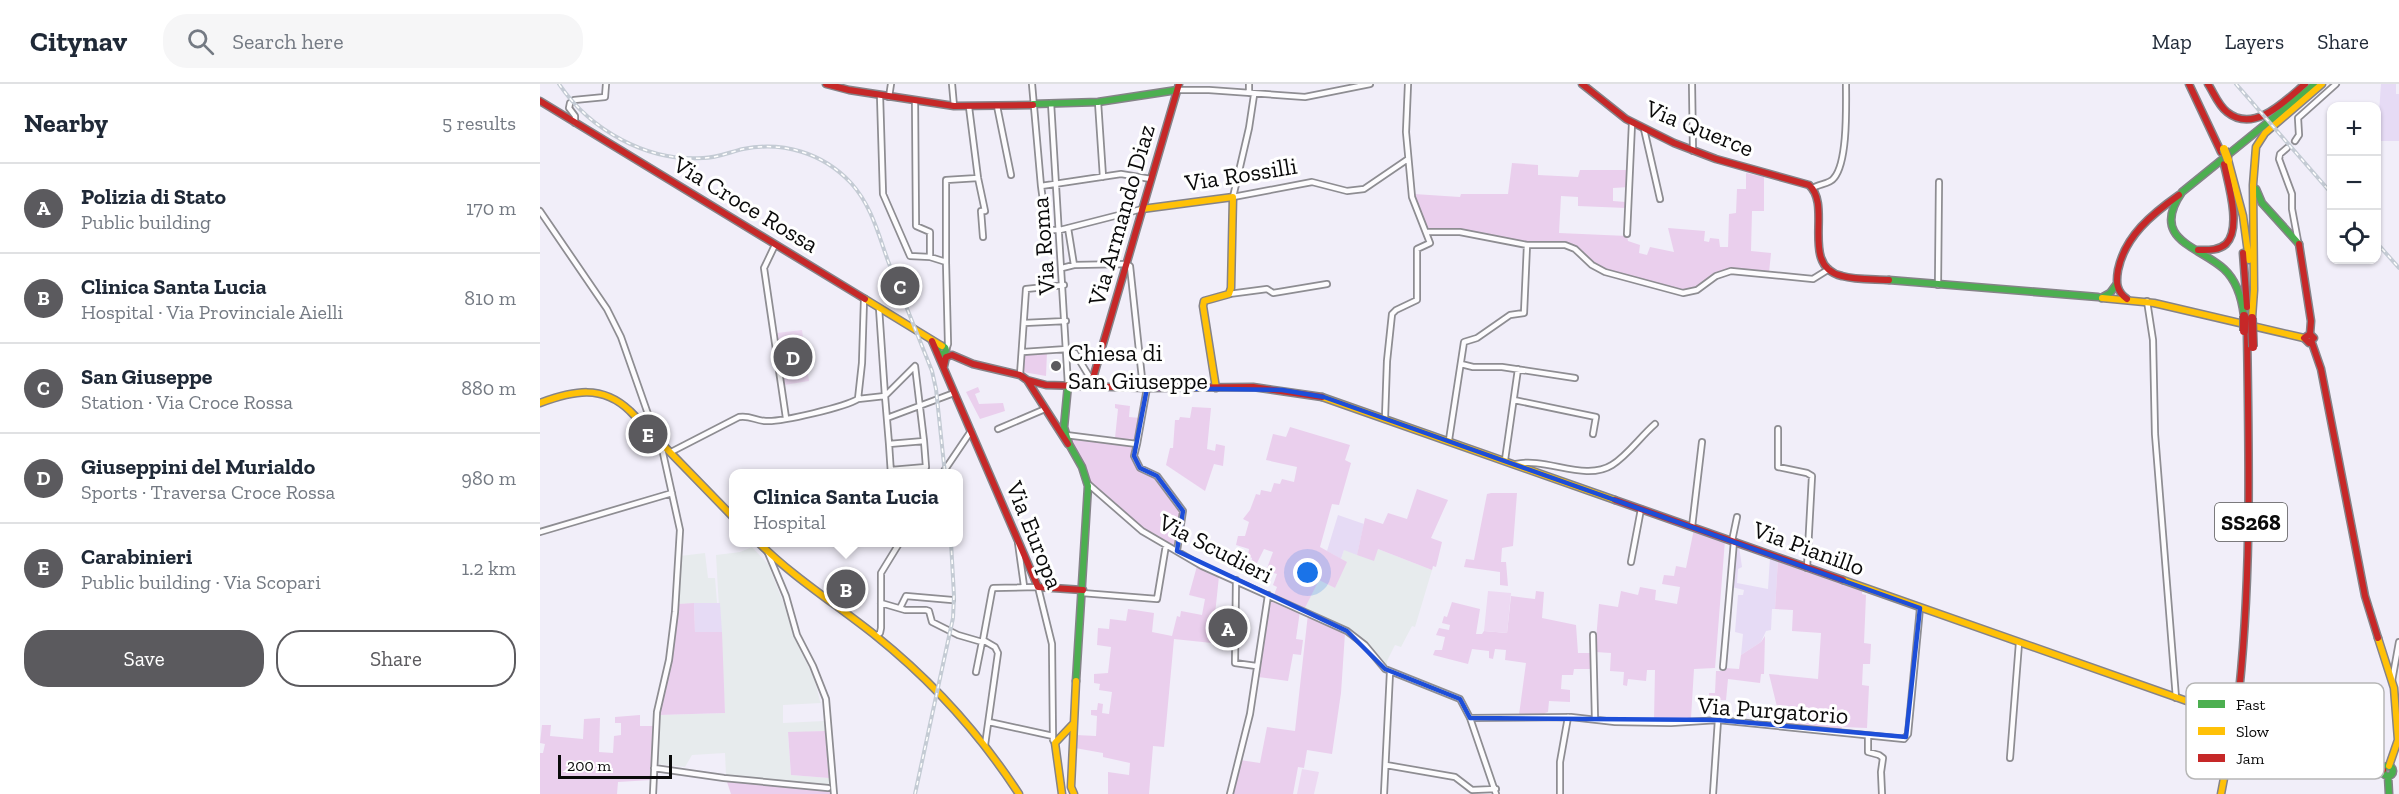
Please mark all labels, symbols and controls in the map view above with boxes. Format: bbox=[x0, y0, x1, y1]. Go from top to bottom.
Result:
search box bbox=[163, 14, 583, 68]
text: Citynav bbox=[30, 25, 127, 58]
icon: search bbox=[184, 25, 217, 58]
text: Search here bbox=[232, 28, 344, 55]
text: Map bbox=[2152, 29, 2192, 54]
text: Layers bbox=[2225, 29, 2284, 54]
text: Share bbox=[2317, 29, 2369, 54]
street label: Via Querce bbox=[1641, 93, 1758, 163]
map controls bbox=[2327, 102, 2381, 264]
button: + bbox=[2327, 102, 2381, 156]
text: Nearby bbox=[24, 107, 108, 139]
text: 5 results bbox=[442, 111, 516, 135]
street label: Via Armando Diaz bbox=[1081, 121, 1161, 310]
street label: Via Croce Rossa bbox=[667, 149, 824, 259]
street label: Via Rossilli bbox=[1182, 151, 1299, 197]
button: − bbox=[2327, 156, 2381, 210]
text: Polizia di Stato bbox=[81, 183, 226, 210]
text: A bbox=[37, 196, 50, 220]
text: 170 m bbox=[466, 196, 516, 220]
street label: Via Roma bbox=[1025, 196, 1061, 297]
text: Public building bbox=[81, 210, 211, 234]
button: locate bbox=[2327, 210, 2381, 264]
pin: C bbox=[880, 264, 920, 308]
text: Clinica Santa Lucia bbox=[81, 273, 267, 300]
text: B bbox=[37, 286, 50, 310]
text: 810 m bbox=[464, 286, 516, 310]
text: Hospital · Via Provinciale Aielli bbox=[81, 300, 343, 324]
pin: D bbox=[774, 334, 812, 380]
place label: Chiesa di San Giuseppe bbox=[1068, 338, 1208, 395]
marker: Chiesa di San Giuseppe bbox=[1049, 359, 1063, 373]
text: San Giuseppe bbox=[81, 363, 212, 390]
text: C bbox=[37, 376, 50, 400]
text: 880 m bbox=[461, 376, 516, 400]
text: Station · Via Croce Rossa bbox=[81, 390, 293, 414]
pin: E bbox=[628, 412, 668, 456]
text: Giuseppini del Murialdo bbox=[81, 453, 315, 480]
text: D bbox=[37, 466, 50, 490]
text: 980 m bbox=[461, 466, 516, 490]
popup bbox=[729, 469, 963, 547]
street label: Via Europa bbox=[1000, 476, 1070, 593]
text: Sports · Traversa Croce Rossa bbox=[81, 480, 335, 504]
text: Clinica Santa Lucia bbox=[753, 483, 939, 510]
road number: SS268 bbox=[2215, 503, 2287, 541]
street label: Via Scudieri bbox=[1153, 506, 1278, 589]
text: Hospital bbox=[753, 510, 826, 534]
street label: Via Pianillo bbox=[1748, 514, 1869, 582]
text: Carabinieri bbox=[81, 543, 192, 570]
text: E bbox=[38, 556, 49, 580]
text: 1.2 km bbox=[462, 556, 516, 580]
your location bbox=[1293, 558, 1322, 587]
pin: B bbox=[826, 566, 866, 612]
text: Public building · Via Scopari bbox=[81, 570, 321, 594]
pin: A bbox=[1208, 606, 1248, 650]
button: Save bbox=[24, 630, 264, 687]
button: Share bbox=[276, 630, 516, 687]
legend bbox=[2186, 683, 2384, 779]
street label: Via Purgatorio bbox=[1696, 690, 1849, 730]
text: Fast bbox=[2236, 695, 2265, 714]
text: Slow bbox=[2236, 722, 2270, 741]
text: Jam bbox=[2236, 749, 2265, 768]
scale bar bbox=[558, 752, 672, 780]
text: 200 m bbox=[567, 756, 611, 775]

